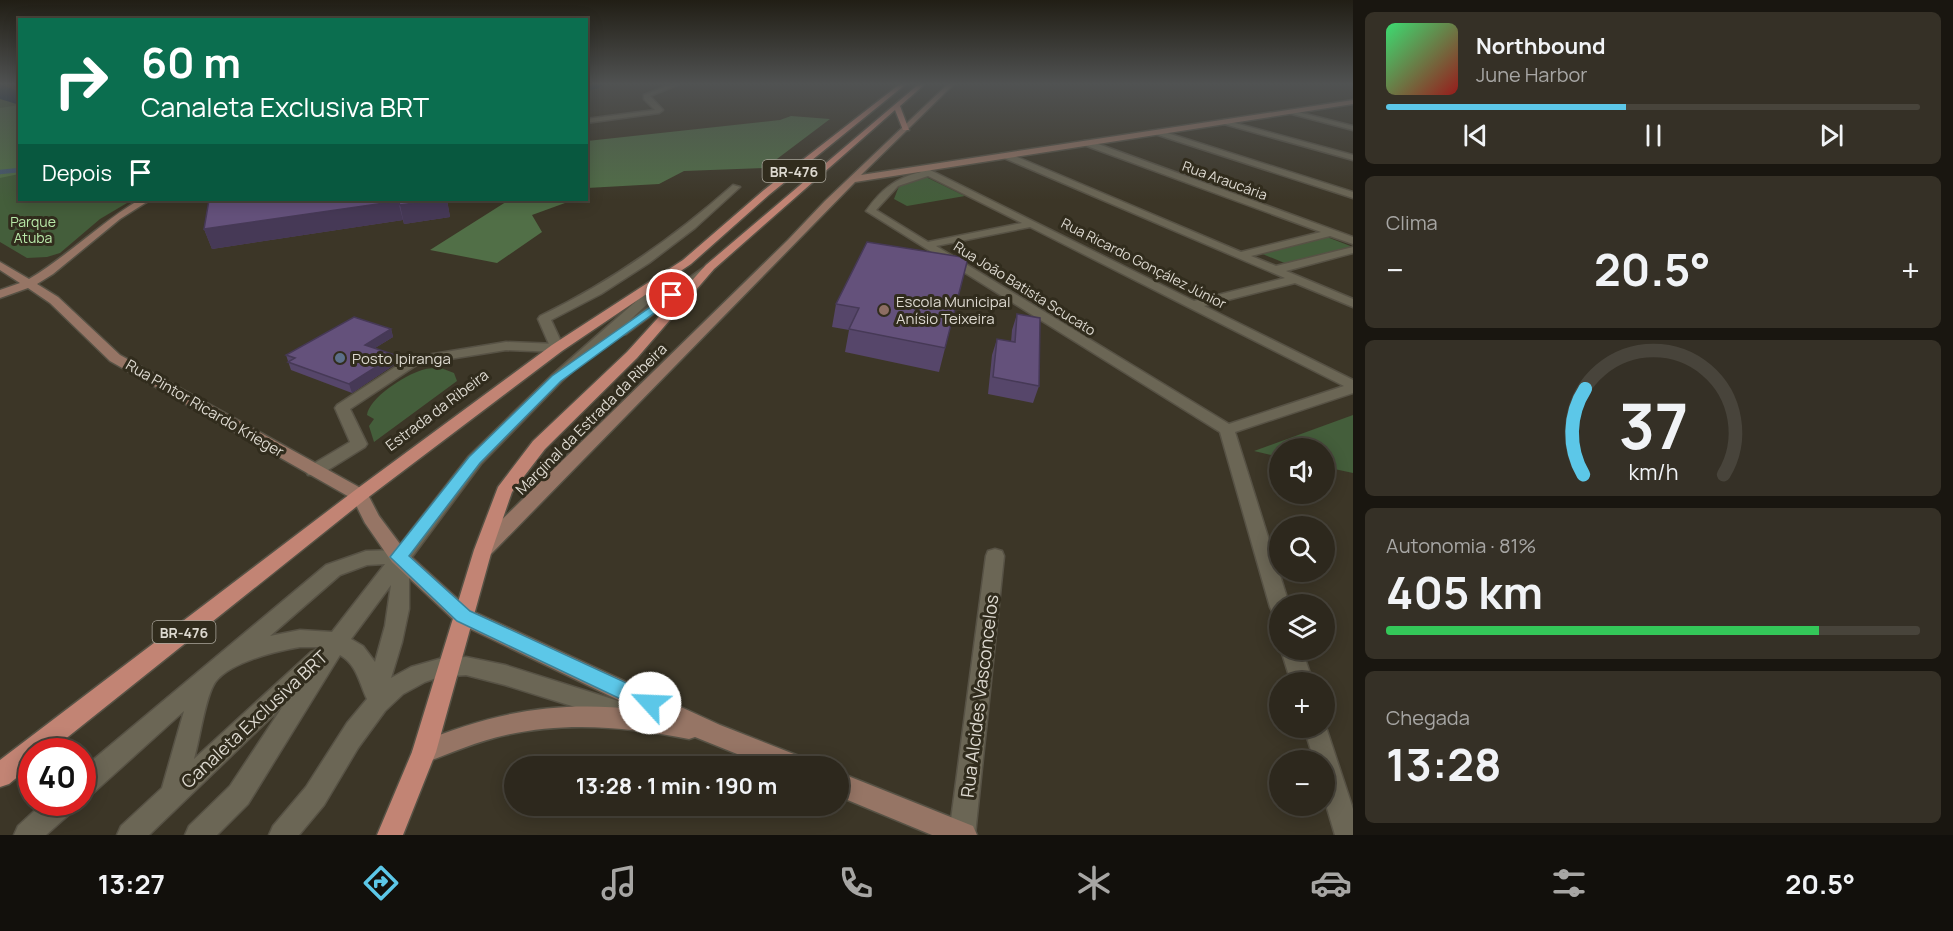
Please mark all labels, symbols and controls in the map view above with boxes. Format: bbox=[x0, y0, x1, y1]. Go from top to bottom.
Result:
text: Northbound bbox=[1476, 31, 1606, 61]
text: 60 m bbox=[141, 33, 241, 91]
icon: right bbox=[42, 42, 120, 120]
text: June Harbor bbox=[1476, 61, 1588, 88]
text: Canaleta Exclusiva BRT bbox=[141, 88, 429, 125]
icon: previous bbox=[1459, 119, 1492, 152]
icon: pause bbox=[1637, 119, 1670, 152]
icon: next bbox=[1815, 119, 1848, 152]
icon: arrive bbox=[124, 156, 157, 189]
street label: Rua Araucária bbox=[1180, 156, 1270, 204]
text: Depois bbox=[42, 158, 112, 188]
road number: BR-476 bbox=[762, 160, 826, 182]
text: Clima bbox=[1386, 209, 1438, 236]
park label: Parque Atuba bbox=[10, 212, 56, 247]
street label: Rua Ricardo Gonçález Júnior bbox=[1058, 213, 1230, 313]
street label: Rua João Batista Scucato bbox=[950, 237, 1100, 339]
text: 20.5° bbox=[1594, 238, 1711, 300]
text: − bbox=[1386, 247, 1404, 292]
text: + bbox=[1901, 247, 1920, 292]
pin bbox=[646, 269, 697, 320]
icon: arrive bbox=[655, 278, 688, 311]
place label: Escola Municipal Anísio Teixeira bbox=[896, 291, 1010, 329]
marker: Escola Municipal Anísio Teixeira bbox=[877, 303, 891, 317]
street label: Marginal da Estrada da Ribeira bbox=[511, 339, 671, 499]
place label: Posto Ipiranga bbox=[352, 348, 451, 369]
marker: Posto Ipiranga bbox=[333, 351, 347, 365]
street label: Rua Pintor Ricardo Krieger bbox=[122, 354, 288, 462]
street label: Estrada da Ribeira bbox=[381, 364, 493, 456]
text: 37 bbox=[1618, 382, 1688, 468]
map controls bbox=[1269, 438, 1335, 816]
button: sound bbox=[1269, 438, 1335, 504]
text: km/h bbox=[1628, 457, 1678, 486]
button: search bbox=[1269, 516, 1335, 582]
text: Autonomia · 81% bbox=[1386, 532, 1536, 559]
text: 405 km bbox=[1386, 561, 1543, 623]
street label: Rua Alcides Vasconcelos bbox=[955, 593, 1003, 799]
button: layers bbox=[1269, 594, 1335, 660]
road number: BR-476 bbox=[152, 621, 216, 643]
street label: Canaleta Exclusiva BRT bbox=[176, 645, 333, 793]
position arrow bbox=[618, 671, 682, 735]
button: + bbox=[1269, 672, 1335, 738]
text: Chegada bbox=[1386, 704, 1470, 731]
text: 13:28 bbox=[1386, 733, 1502, 795]
speed limit sign: 40 bbox=[18, 738, 96, 816]
button: − bbox=[1269, 750, 1335, 816]
text: 13:28 · 1 min · 190 m bbox=[576, 771, 777, 801]
icon: directions bbox=[360, 862, 402, 904]
icon: music bbox=[598, 862, 640, 904]
icon: phone bbox=[835, 862, 877, 904]
icon: climate bbox=[1073, 862, 1115, 904]
icon: car bbox=[1310, 862, 1352, 904]
icon: filters bbox=[1548, 862, 1590, 904]
text: 13:27 bbox=[98, 865, 165, 902]
text: 20.5° bbox=[1785, 865, 1855, 902]

